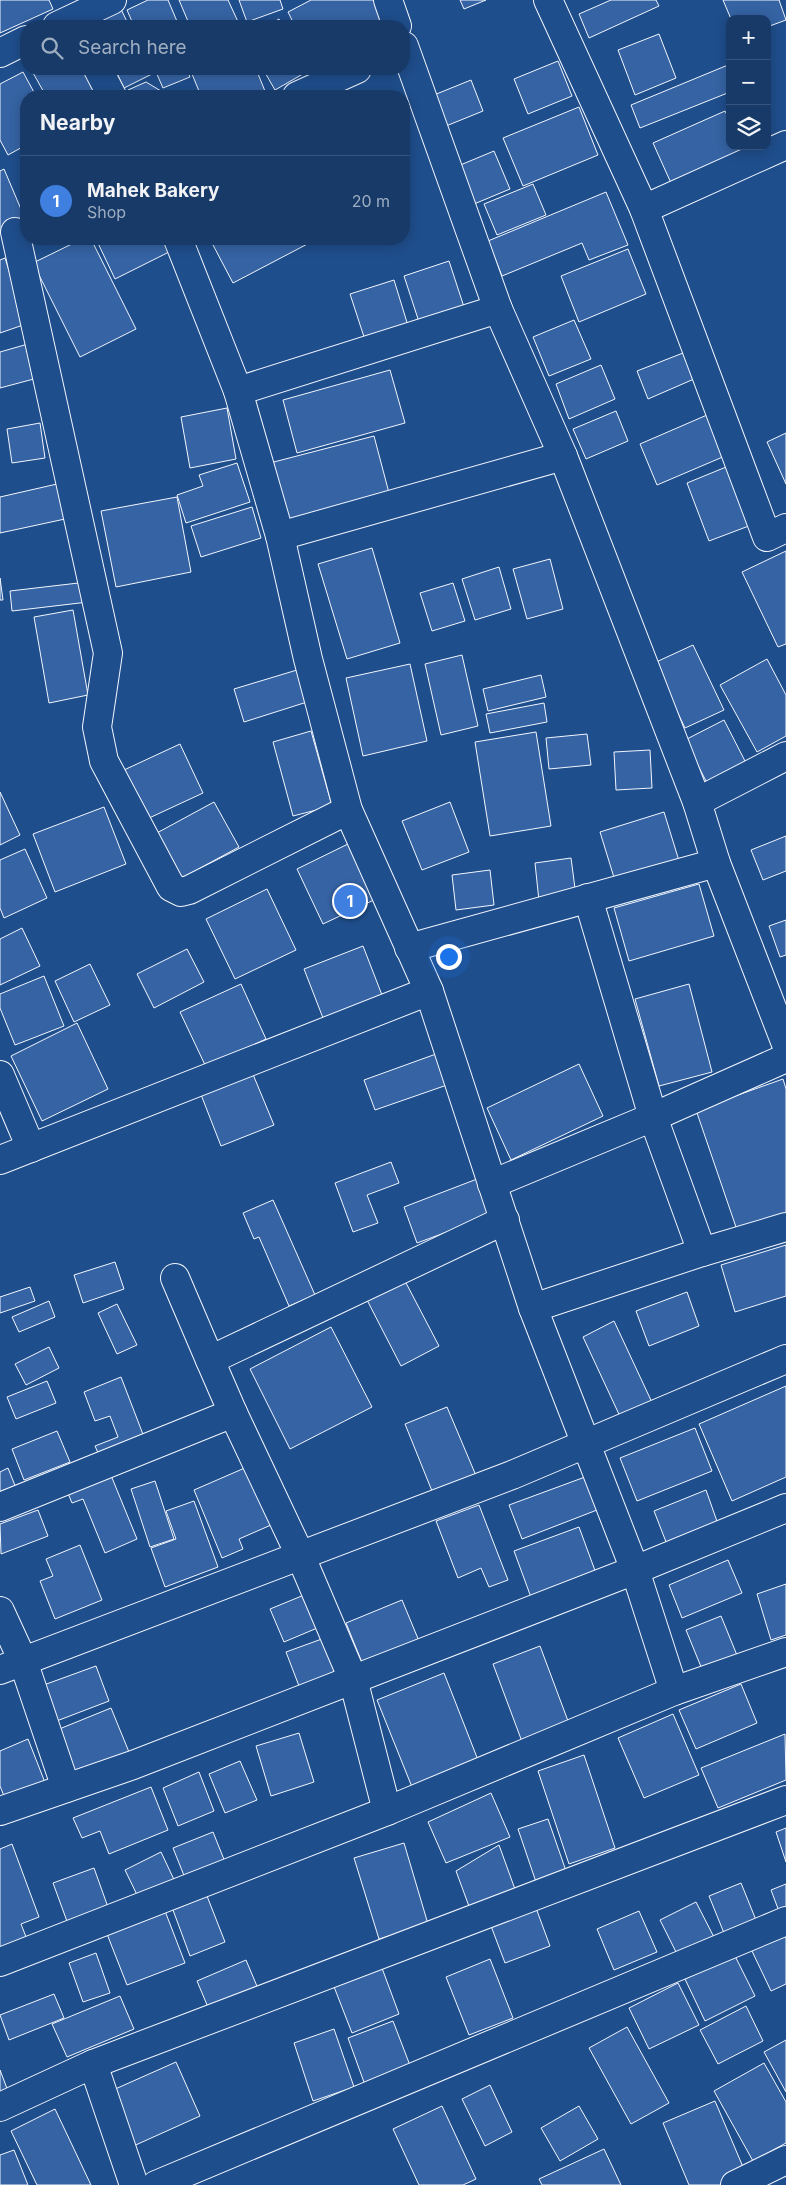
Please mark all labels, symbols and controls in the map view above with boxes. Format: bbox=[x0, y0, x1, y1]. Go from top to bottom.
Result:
map controls bbox=[726, 15, 771, 150]
button: + bbox=[726, 15, 771, 60]
search box bbox=[20, 20, 410, 75]
icon: search bbox=[38, 34, 66, 62]
text: Search here bbox=[78, 36, 187, 59]
button: − bbox=[726, 60, 771, 105]
button: layers bbox=[726, 105, 771, 150]
text: Nearby bbox=[40, 110, 115, 135]
text: Mahek Bakery bbox=[87, 179, 219, 202]
text: 1 bbox=[53, 191, 59, 211]
text: 20 m bbox=[352, 191, 390, 211]
text: Shop bbox=[87, 202, 126, 222]
pin: 1 bbox=[334, 882, 366, 920]
your location bbox=[436, 944, 462, 970]

